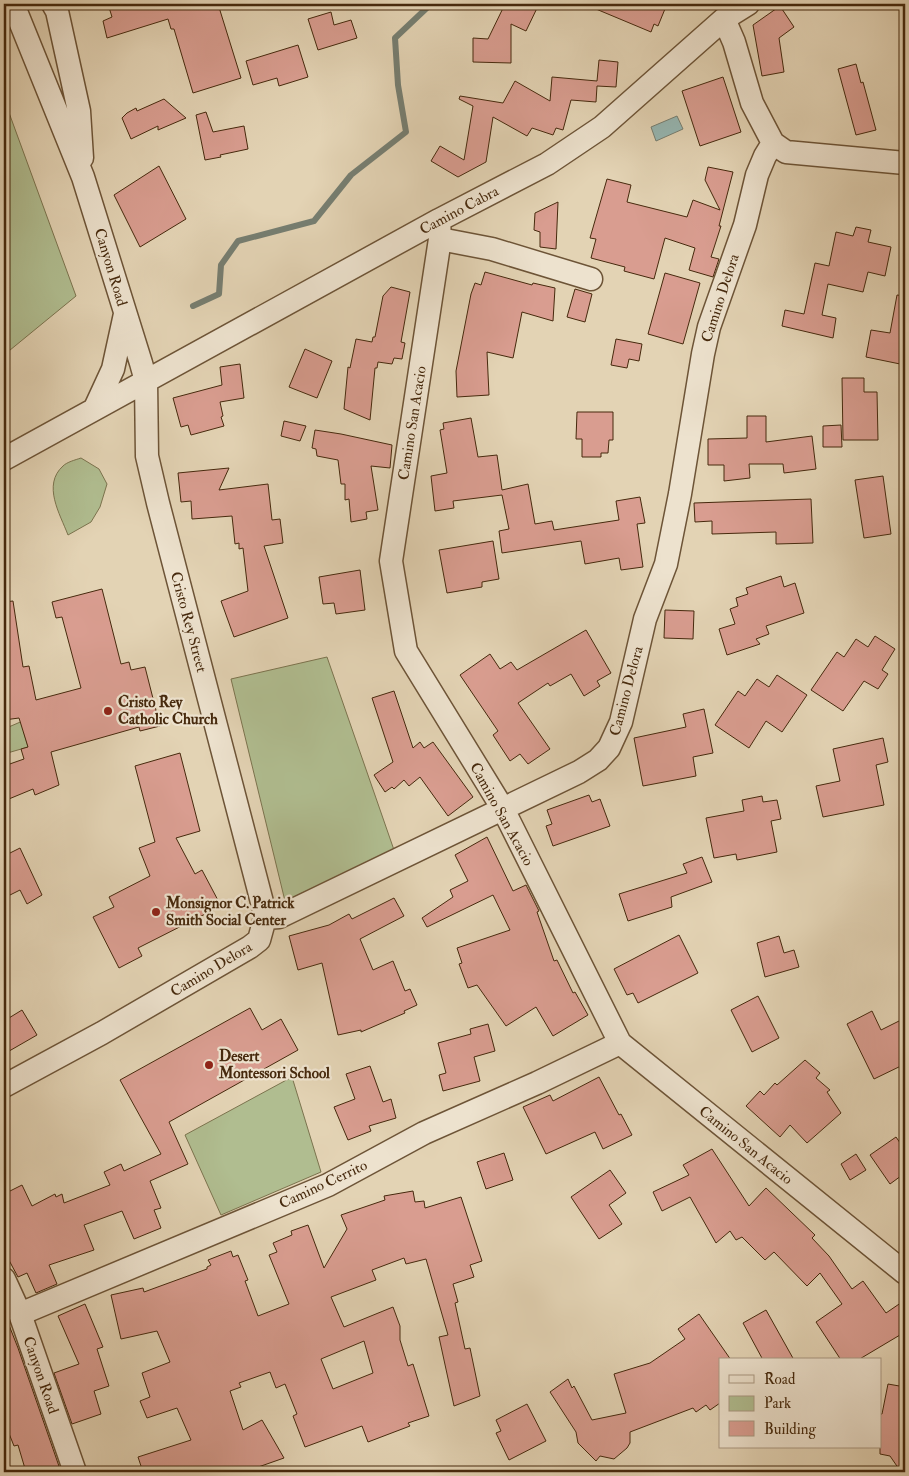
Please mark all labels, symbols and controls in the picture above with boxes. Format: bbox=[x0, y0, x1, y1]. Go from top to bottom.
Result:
street label: Camino Cabra bbox=[416, 181, 503, 239]
street label: Canyon Road bbox=[90, 226, 132, 309]
street label: Camino Delora bbox=[697, 251, 744, 345]
street label: Camino San Acacio bbox=[394, 365, 431, 481]
street label: Cristo Rey Street bbox=[166, 570, 211, 675]
street label: Camino Delora bbox=[605, 643, 648, 738]
place label: Cristo Rey Catholic Church bbox=[118, 693, 218, 729]
marker: Cristo Rey Catholic Church bbox=[102, 705, 114, 717]
street label: Camino San Acacio bbox=[465, 759, 538, 869]
place label: Monsignor C. Patrick Smith Social Center bbox=[165, 894, 295, 930]
marker: Monsignor C. Patrick Smith Social Center bbox=[150, 906, 162, 918]
street label: Camino Delora bbox=[167, 937, 256, 1001]
place label: Desert Montessori School bbox=[218, 1047, 330, 1083]
marker: Desert Montessori School bbox=[203, 1059, 215, 1071]
street label: Camino San Acacio bbox=[695, 1102, 796, 1189]
street label: Camino Cerrito bbox=[276, 1156, 370, 1213]
street label: Canyon Road bbox=[18, 1334, 63, 1417]
legend bbox=[719, 1358, 882, 1448]
text: Road bbox=[764, 1370, 796, 1389]
text: Park bbox=[764, 1394, 791, 1413]
text: Building bbox=[764, 1420, 816, 1439]

